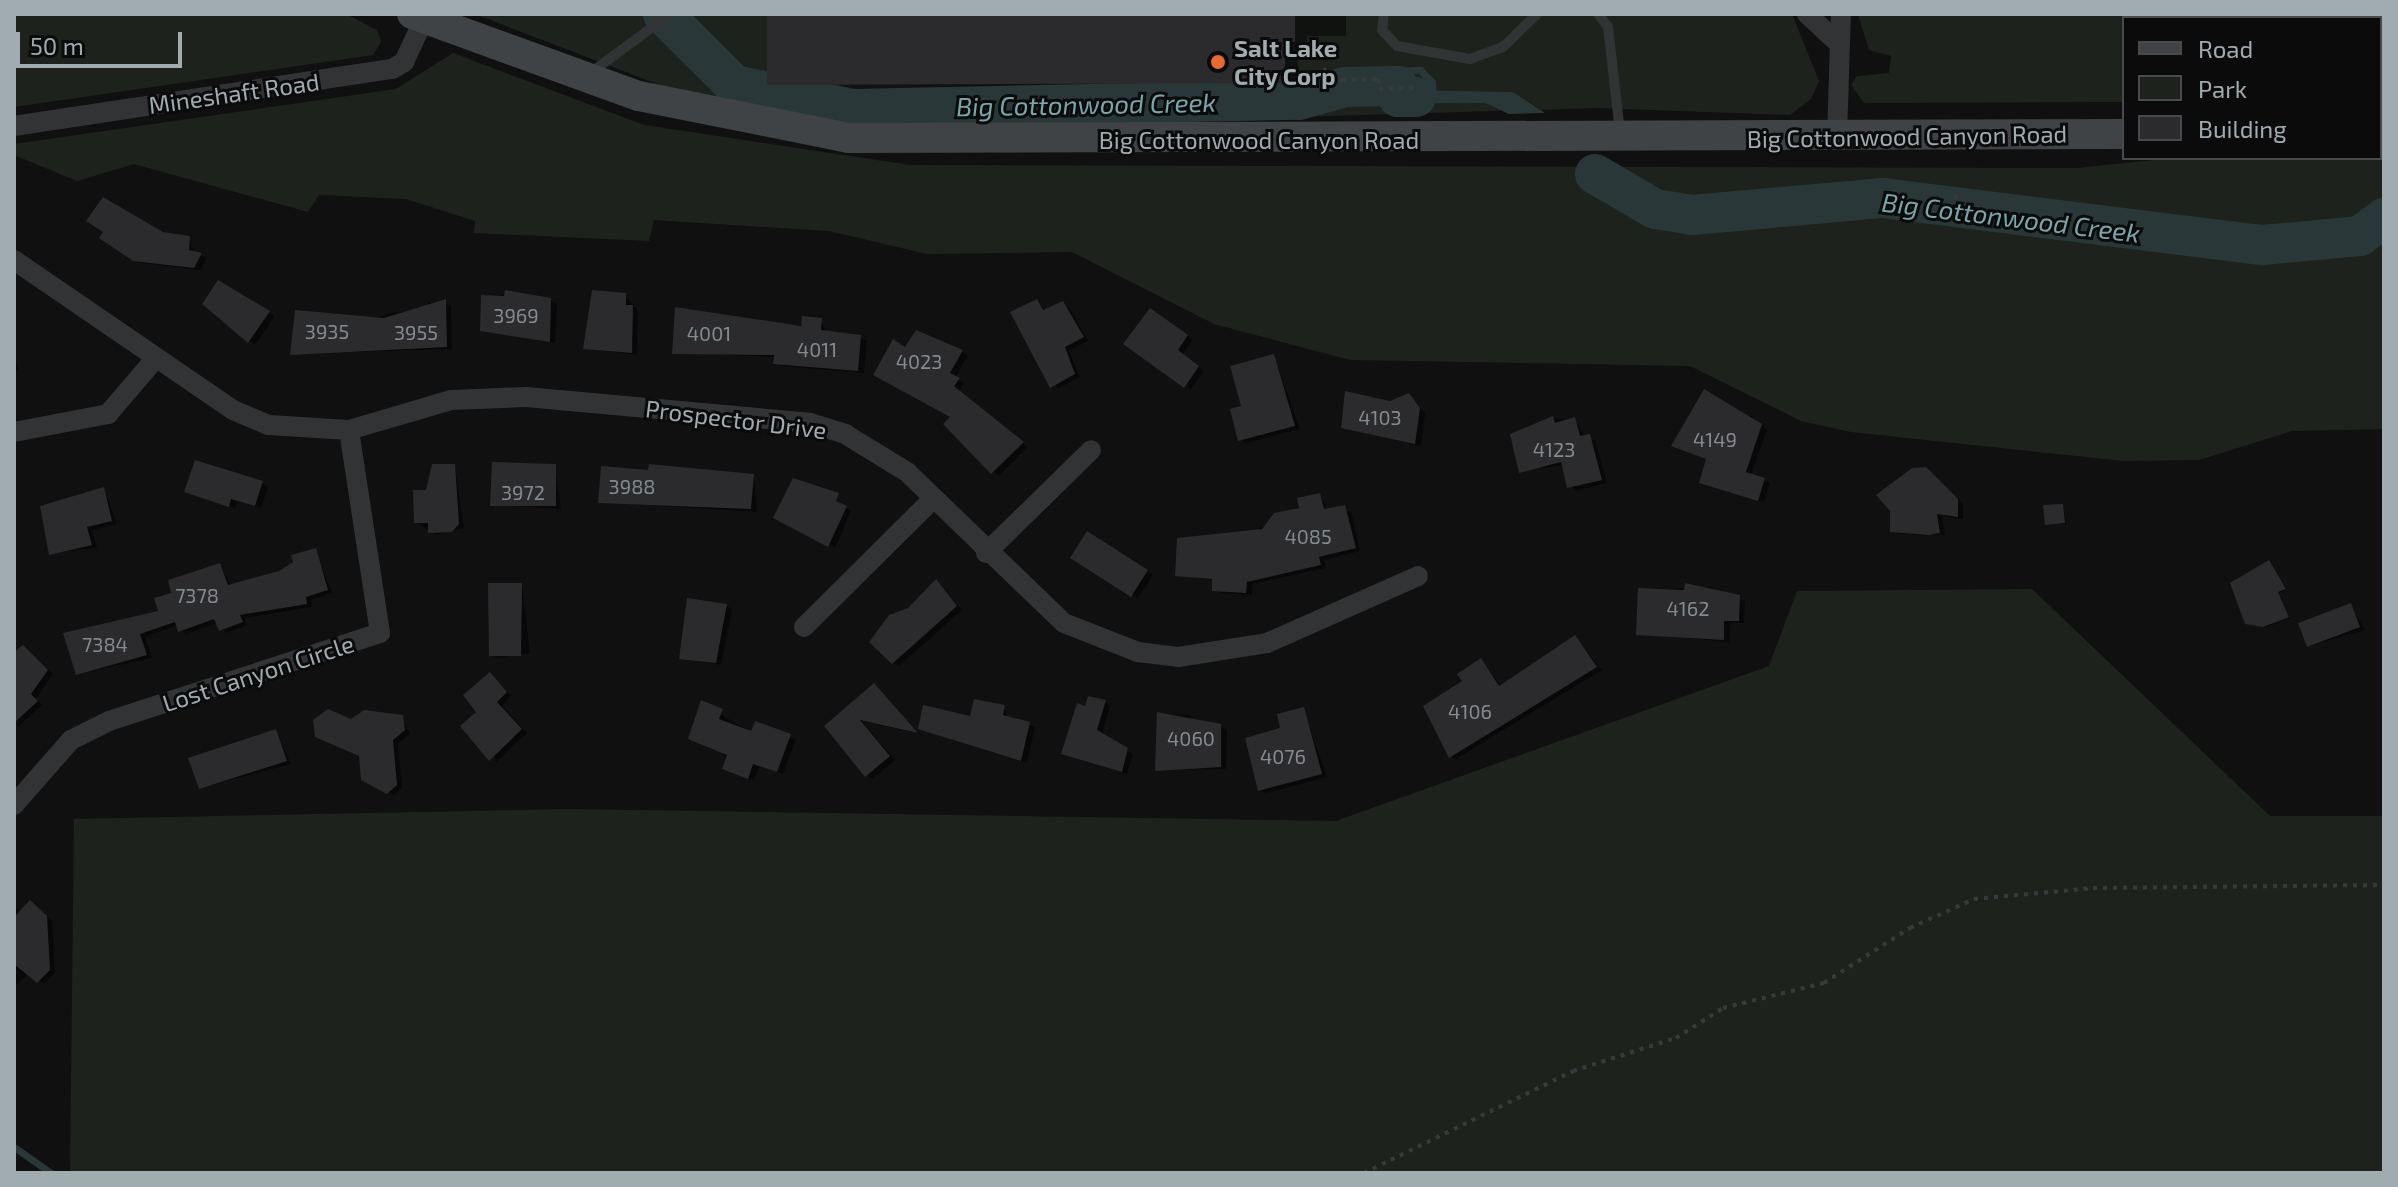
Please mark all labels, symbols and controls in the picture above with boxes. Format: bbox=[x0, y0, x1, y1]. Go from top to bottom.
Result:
scale bar bbox=[20, 16, 186, 66]
legend bbox=[2122, 16, 2382, 160]
text: 50 m bbox=[30, 31, 84, 60]
place label: Salt Lake City Corp bbox=[1234, 34, 1337, 90]
text: Road bbox=[2198, 34, 2253, 63]
marker: Salt Lake City Corp bbox=[1209, 53, 1227, 71]
street label: Mineshaft Road bbox=[147, 67, 321, 119]
text: Park bbox=[2198, 74, 2247, 103]
water label: Big Cottonwood Creek bbox=[956, 86, 1216, 122]
text: Building bbox=[2198, 114, 2287, 143]
street label: Big Cottonwood Canyon Road bbox=[1747, 119, 2067, 153]
street label: Big Cottonwood Canyon Road bbox=[1099, 126, 1419, 154]
water label: Big Cottonwood Creek bbox=[1880, 186, 2142, 248]
house number: 3969 bbox=[493, 303, 539, 327]
house number: 3935 bbox=[305, 319, 349, 343]
house number: 3955 bbox=[394, 320, 438, 344]
house number: 4001 bbox=[687, 321, 731, 345]
house number: 4011 bbox=[797, 337, 837, 361]
house number: 4023 bbox=[896, 349, 942, 373]
street label: Prospector Drive bbox=[644, 394, 828, 444]
house number: 4103 bbox=[1358, 405, 1402, 429]
house number: 4149 bbox=[1693, 427, 1737, 451]
house number: 4123 bbox=[1533, 437, 1575, 461]
house number: 3988 bbox=[609, 474, 655, 498]
house number: 3972 bbox=[501, 480, 545, 504]
house number: 4085 bbox=[1284, 524, 1332, 548]
house number: 7378 bbox=[175, 583, 219, 607]
house number: 4162 bbox=[1667, 596, 1709, 620]
street label: Lost Canyon Circle bbox=[159, 628, 357, 718]
house number: 7384 bbox=[82, 632, 128, 656]
house number: 4106 bbox=[1448, 699, 1492, 723]
house number: 4060 bbox=[1167, 726, 1215, 750]
house number: 4076 bbox=[1260, 744, 1306, 768]

